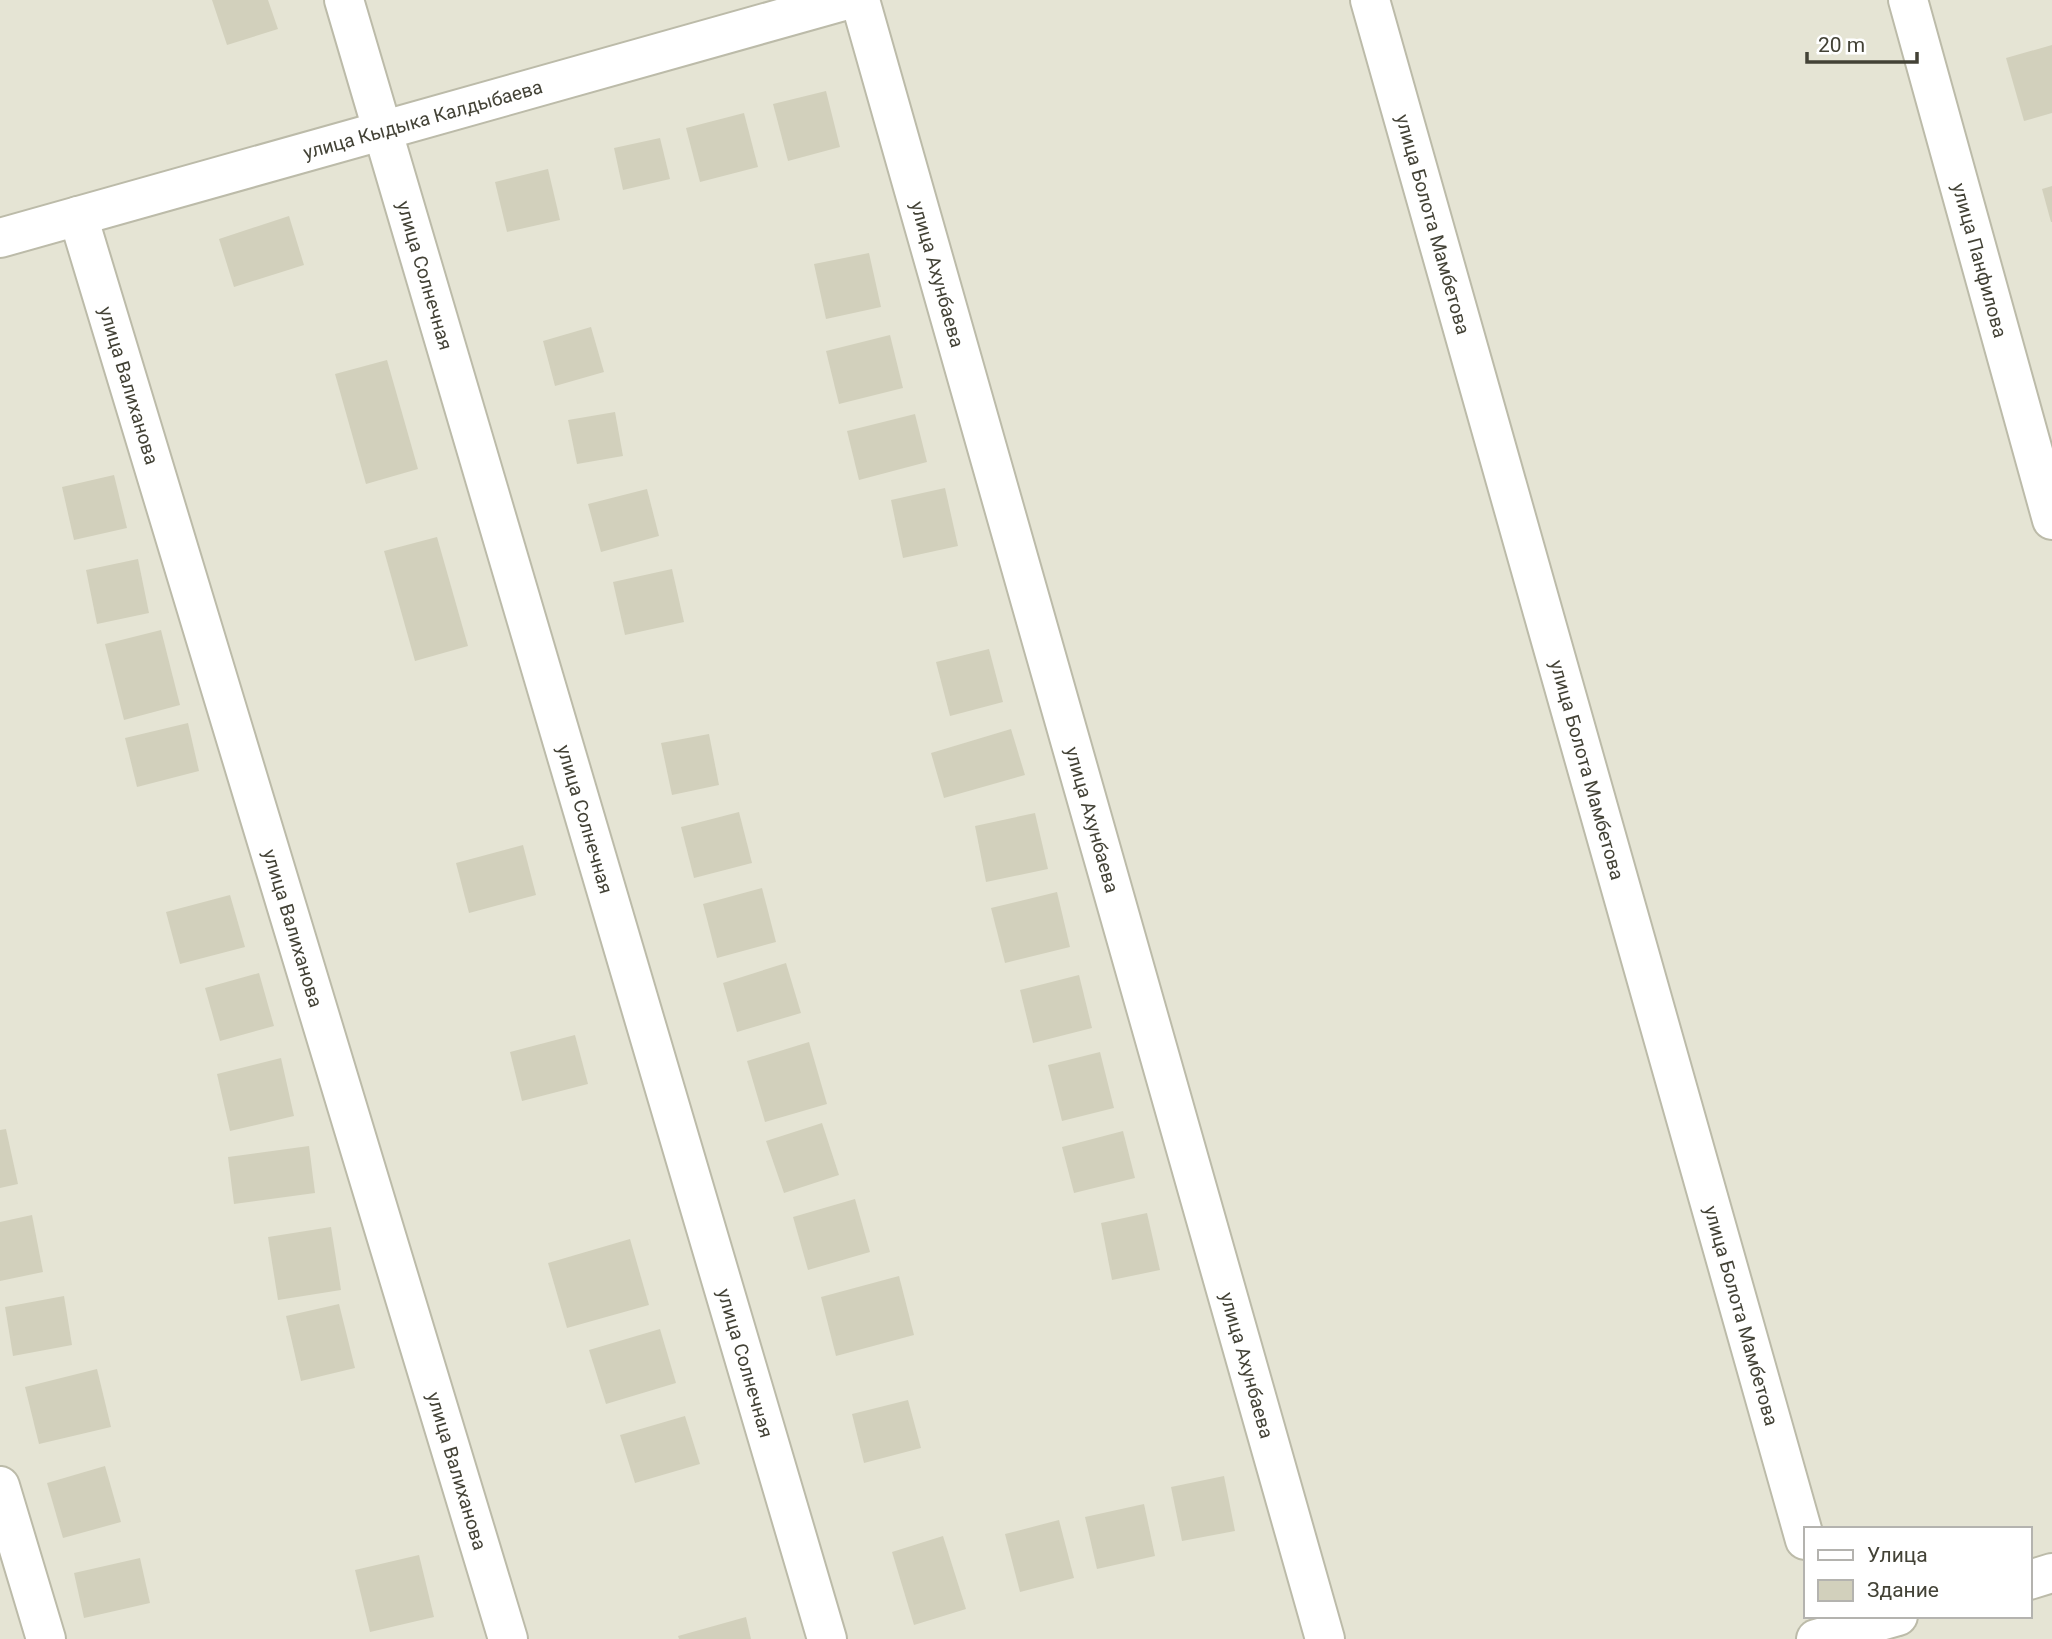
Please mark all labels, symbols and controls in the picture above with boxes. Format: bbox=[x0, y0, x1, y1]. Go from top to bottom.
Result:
scale bar bbox=[1807, 21, 1917, 65]
text: 20 m bbox=[1818, 33, 1865, 57]
street label: улица Кыдыка Калдыбаева bbox=[301, 75, 545, 164]
street label: улица Болота Мамбетова bbox=[1391, 112, 1475, 337]
street label: улица Панфилова bbox=[1947, 180, 2012, 340]
street label: улица Солнечная bbox=[392, 198, 457, 353]
street label: улица Ахунбаева bbox=[906, 199, 969, 350]
street label: улица Валиханова bbox=[94, 304, 163, 467]
street label: улица Болота Мамбетова bbox=[1545, 657, 1629, 883]
street label: улица Солнечная bbox=[552, 742, 618, 896]
street label: улица Ахунбаева bbox=[1060, 744, 1124, 895]
street label: улица Валиханова bbox=[258, 847, 327, 1010]
street label: улица Болота Мамбетова bbox=[1699, 1203, 1783, 1428]
street label: улица Солнечная bbox=[712, 1286, 778, 1440]
street label: улица Ахунбаева bbox=[1215, 1290, 1278, 1441]
street label: улица Валиханова bbox=[422, 1389, 491, 1553]
legend bbox=[1804, 1527, 2031, 1618]
text: Улица bbox=[1867, 1543, 1928, 1567]
text: Здание bbox=[1867, 1578, 1939, 1602]

